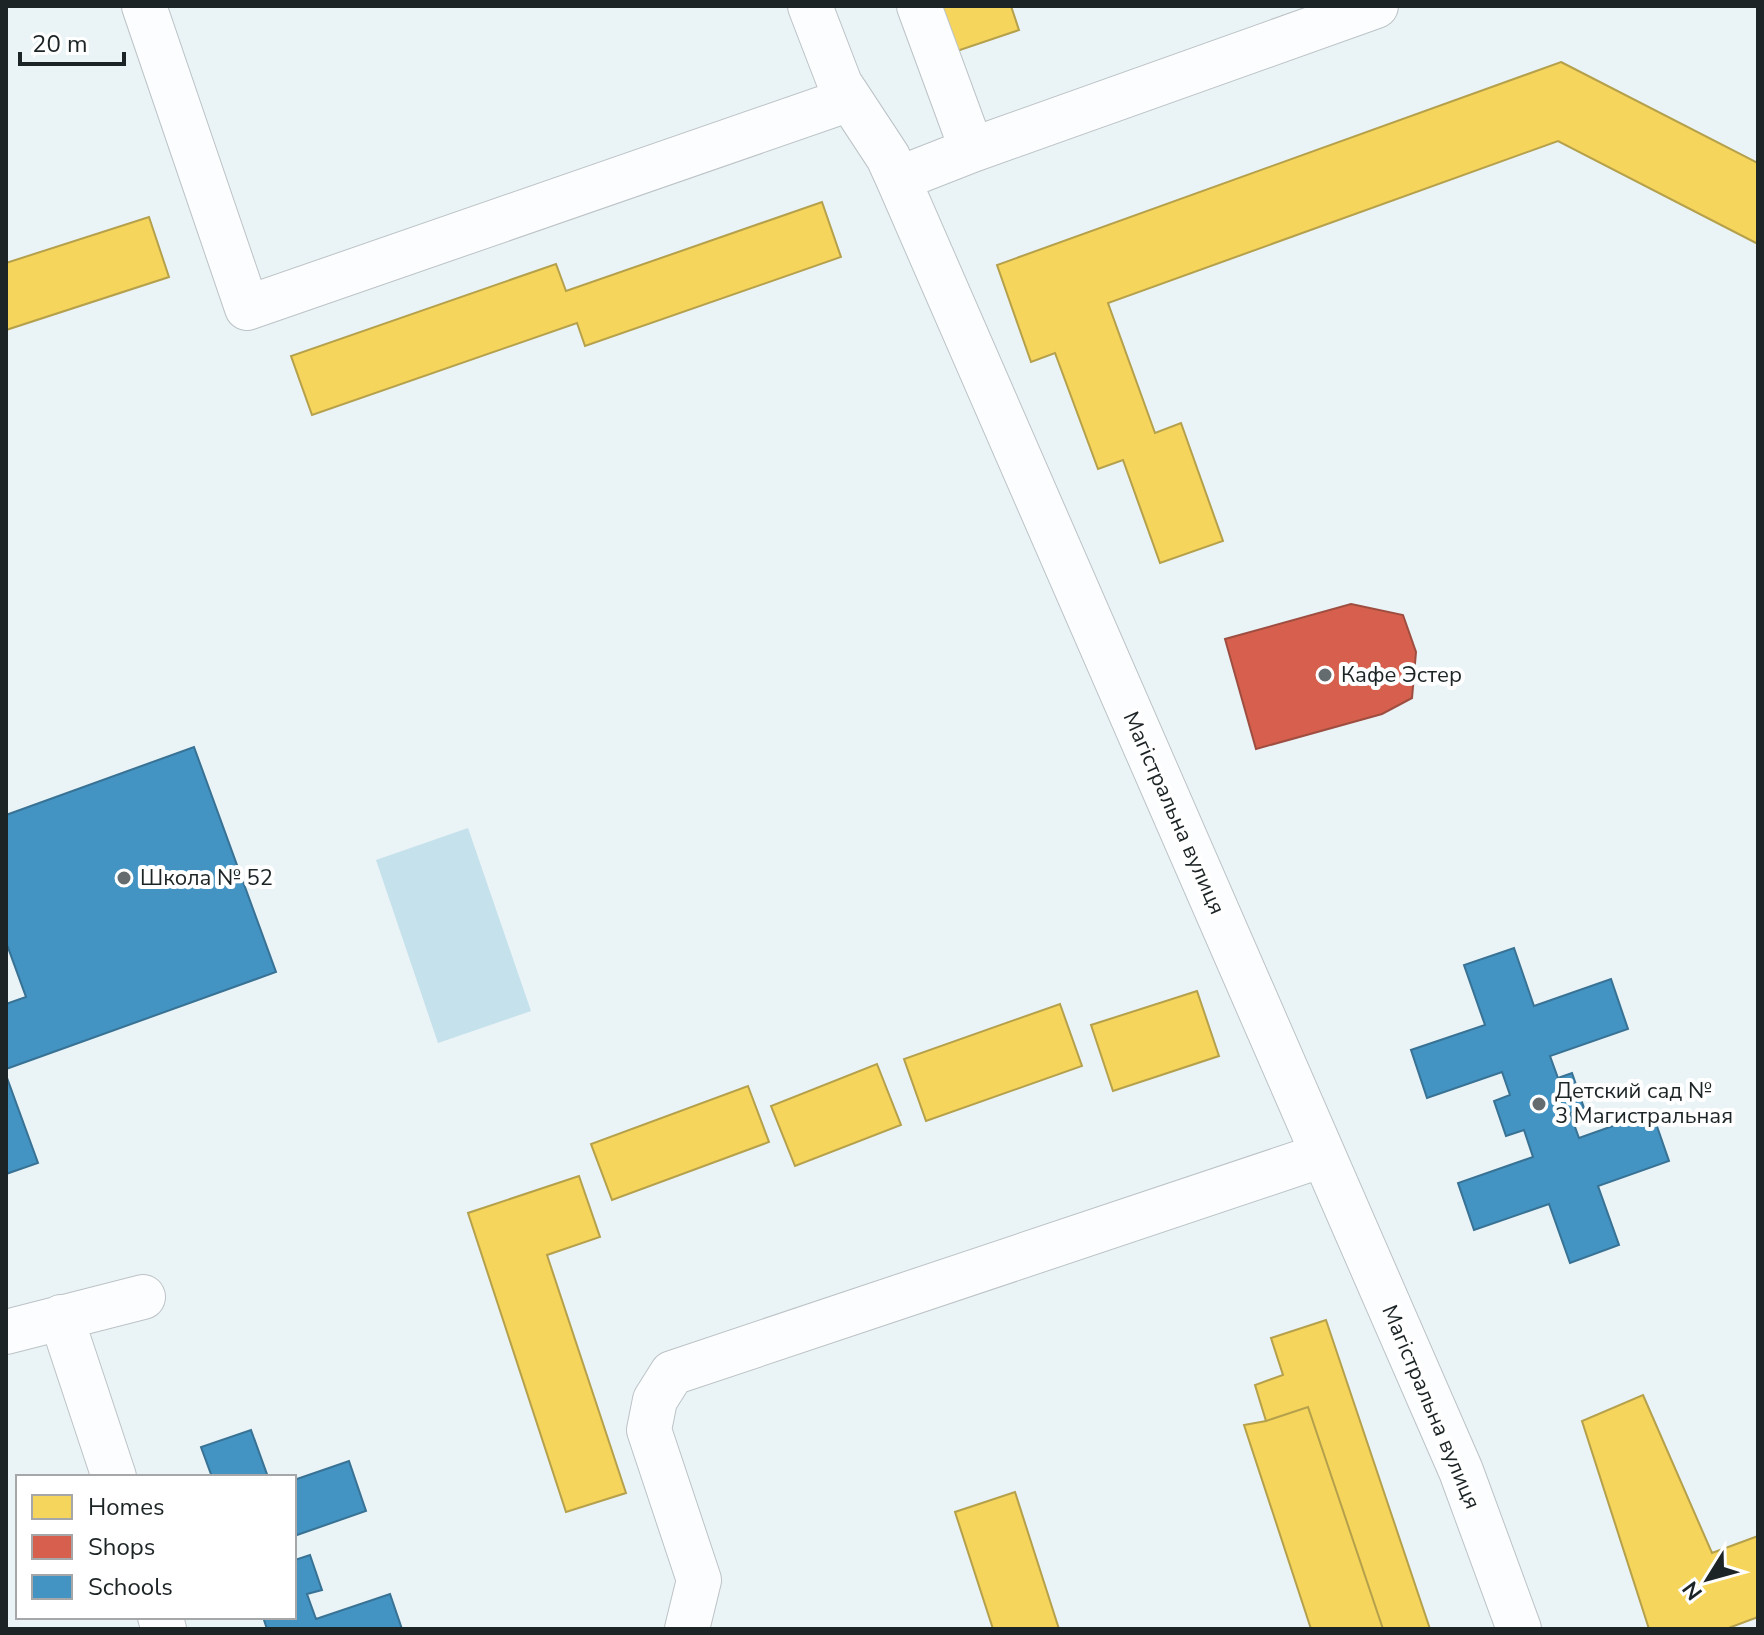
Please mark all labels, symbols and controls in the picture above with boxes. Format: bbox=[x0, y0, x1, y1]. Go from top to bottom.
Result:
scale bar bbox=[20, 16, 124, 66]
text: 20 m bbox=[32, 28, 88, 60]
place label: Кафе Эстер bbox=[1341, 660, 1462, 690]
marker: Кафе Эстер bbox=[1316, 666, 1334, 684]
street label: Магістральна вулиця bbox=[1116, 707, 1232, 919]
place label: Школа № 52 bbox=[140, 863, 273, 893]
marker: Школа № 52 bbox=[115, 869, 133, 887]
place label: Детский сад № 3 Магистральная bbox=[1555, 1076, 1733, 1131]
marker: Детский сад № 3 Магистральная bbox=[1530, 1095, 1548, 1113]
street label: Магістральна вулиця bbox=[1374, 1300, 1488, 1514]
legend bbox=[16, 1475, 296, 1619]
text: Homes bbox=[88, 1491, 164, 1523]
text: Shops bbox=[88, 1531, 155, 1563]
north arrow bbox=[1668, 1539, 1748, 1619]
text: Schools bbox=[88, 1571, 173, 1603]
text: N bbox=[1676, 1575, 1710, 1606]

